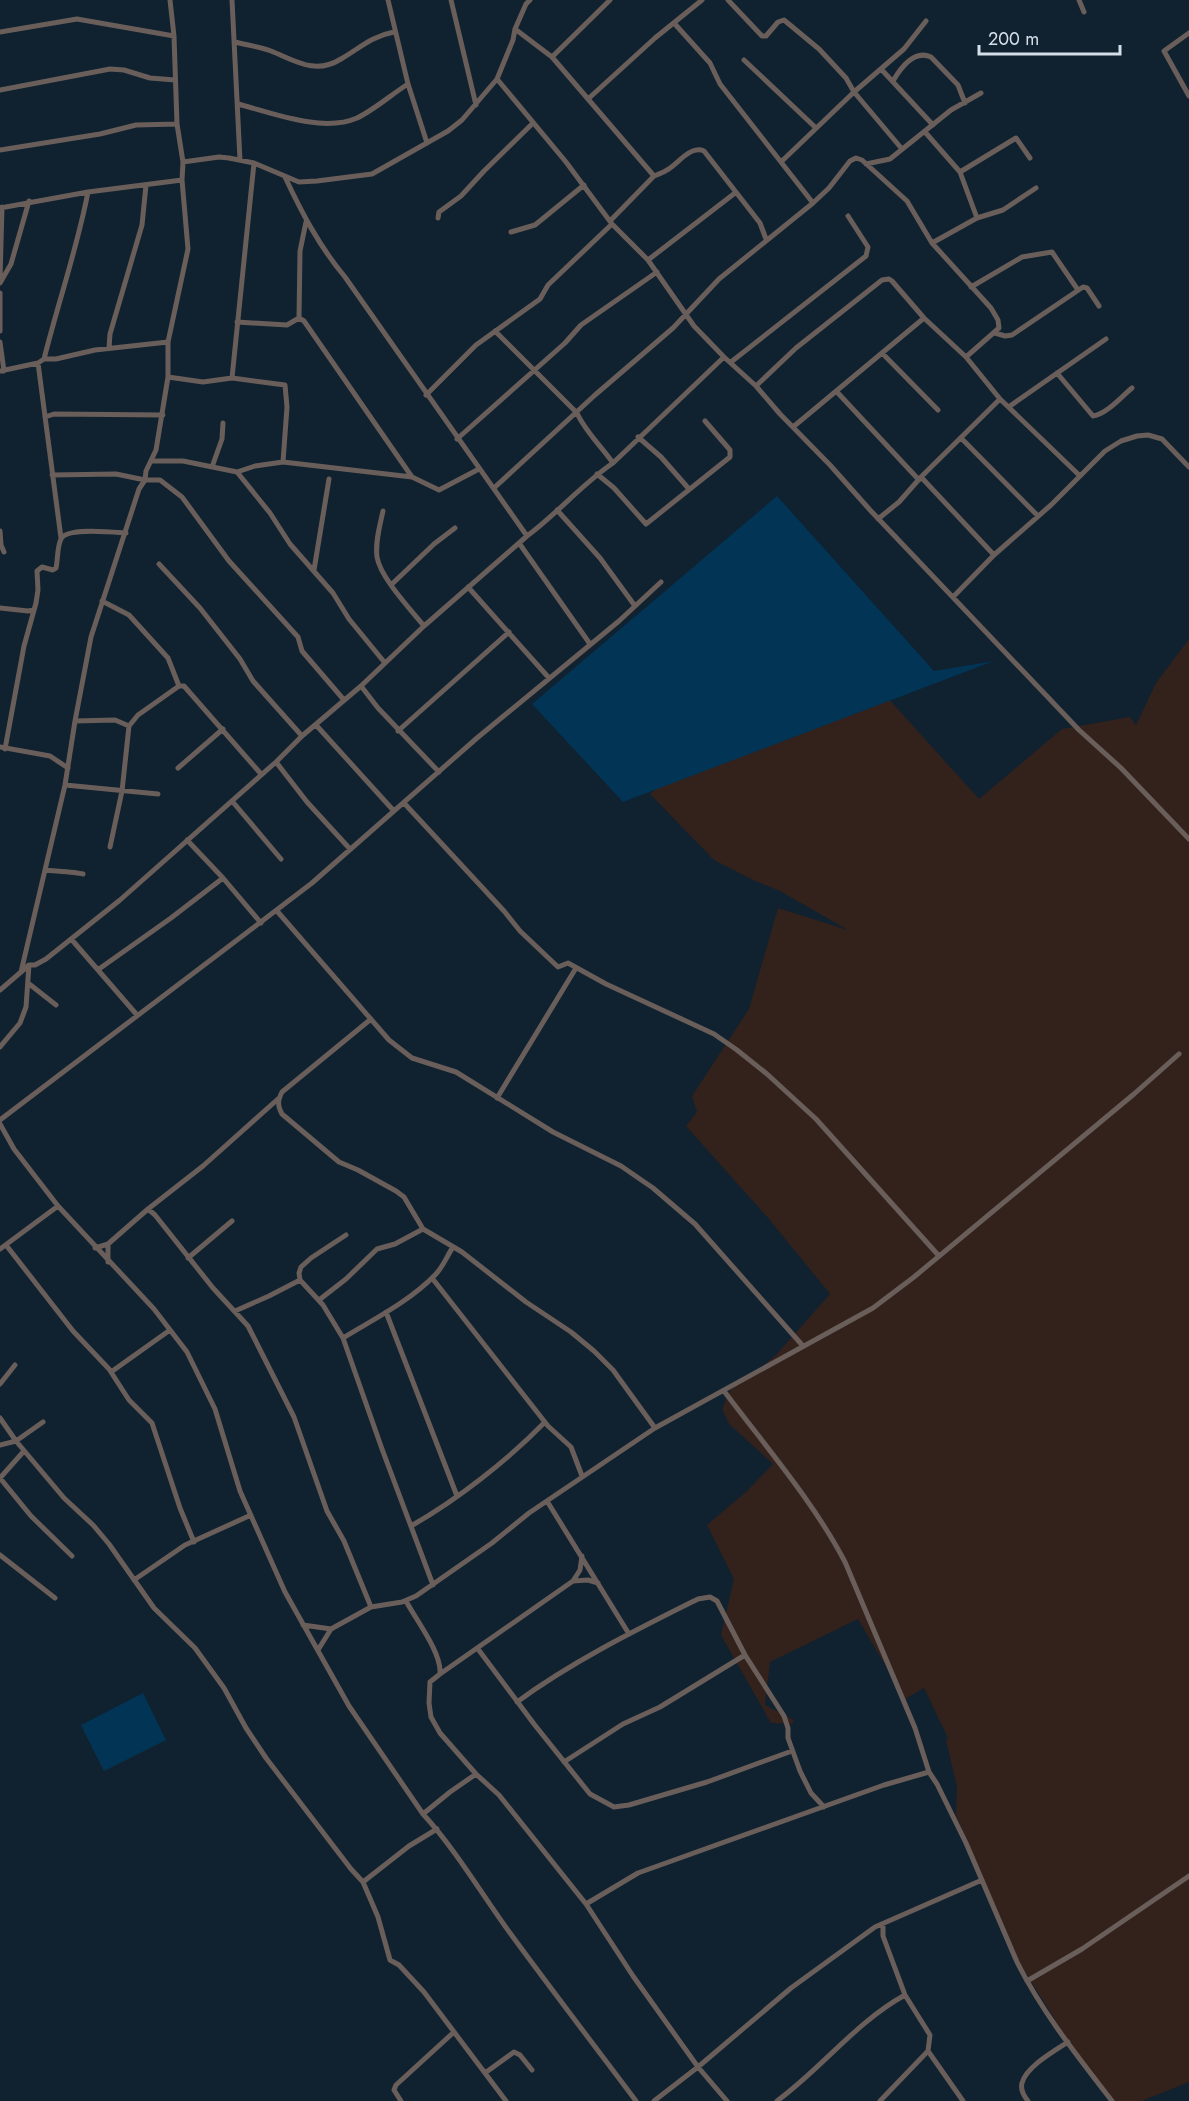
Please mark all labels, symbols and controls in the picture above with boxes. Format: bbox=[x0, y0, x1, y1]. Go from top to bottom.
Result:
scale bar bbox=[979, 18, 1120, 56]
text: 200 m bbox=[988, 26, 1039, 52]

